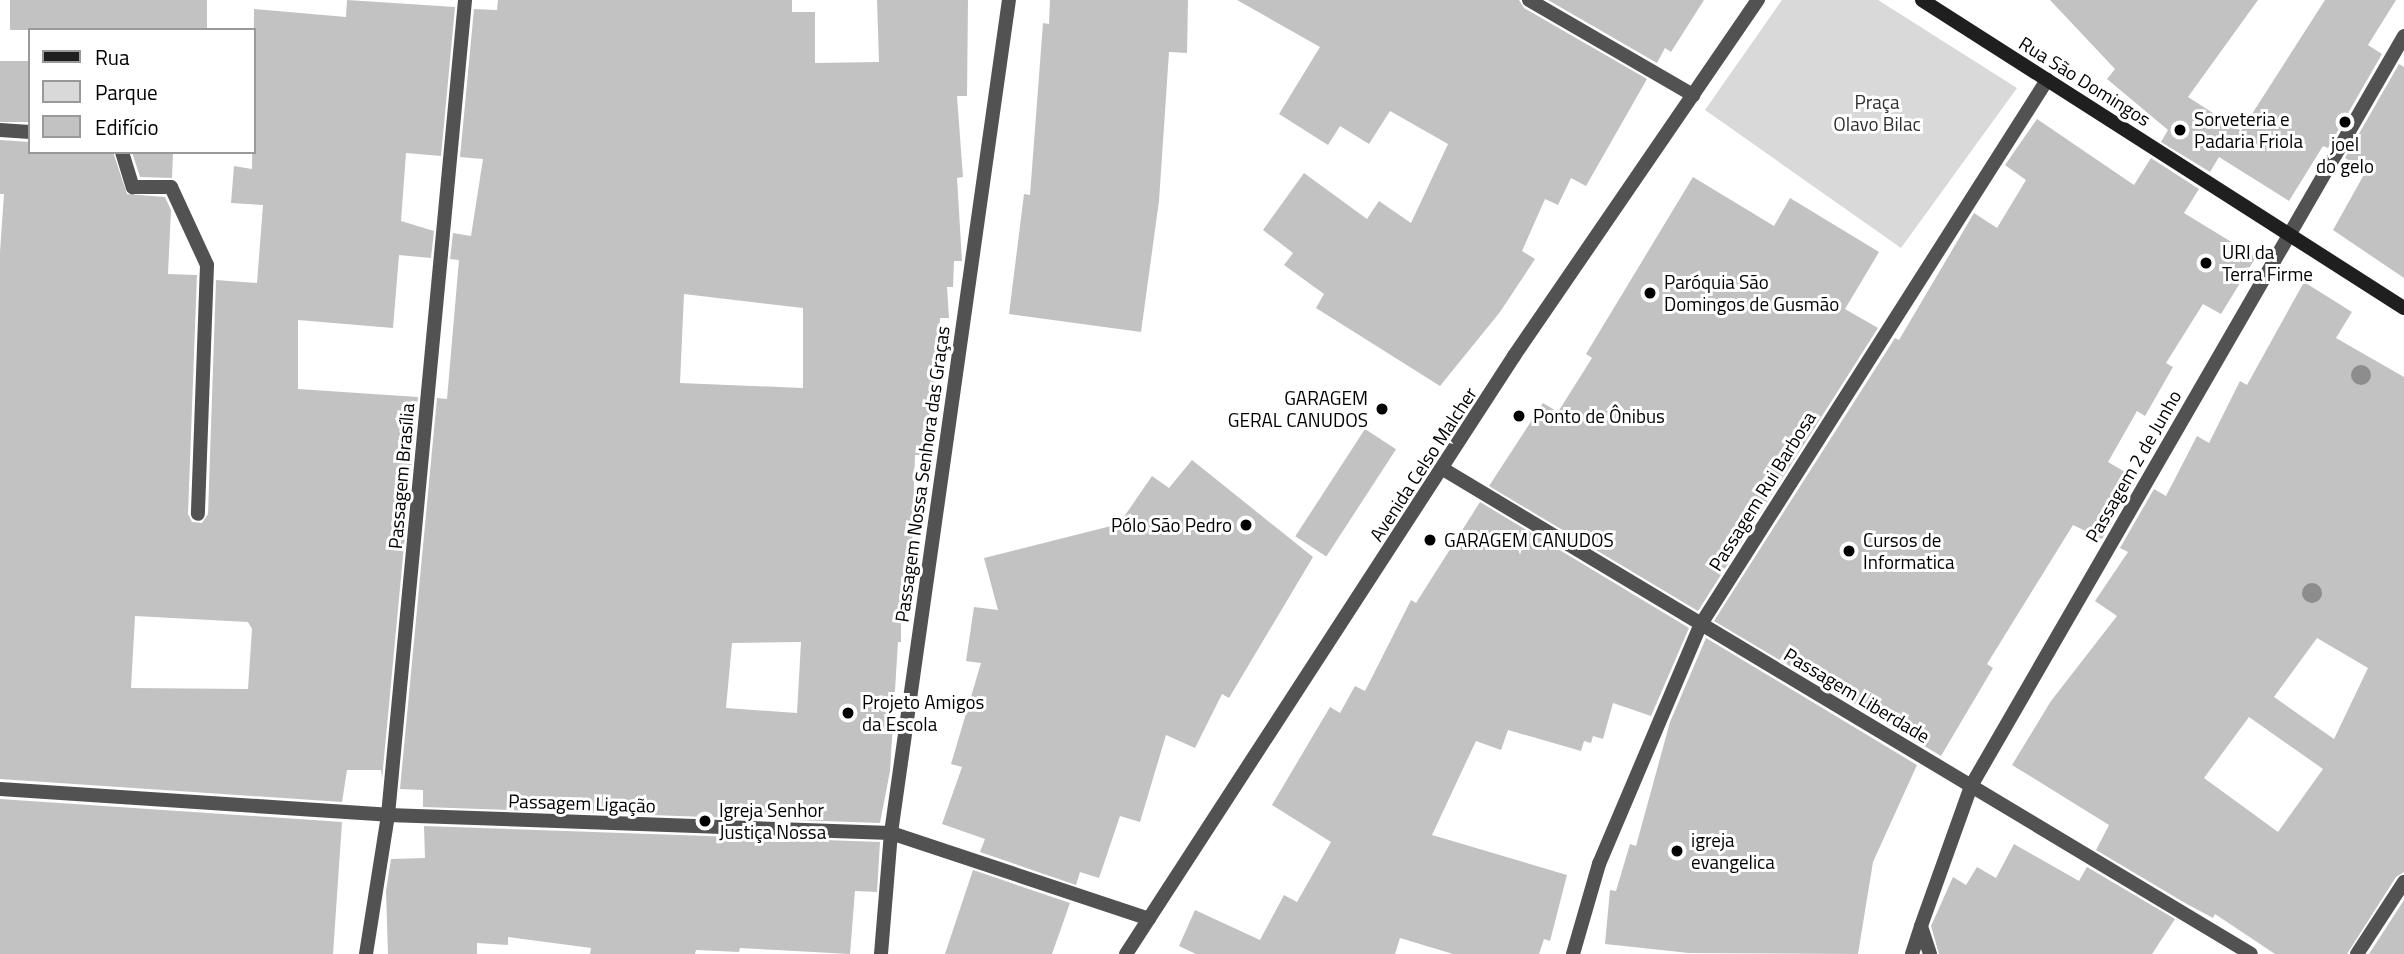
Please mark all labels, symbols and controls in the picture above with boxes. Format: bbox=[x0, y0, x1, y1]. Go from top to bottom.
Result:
legend bbox=[28, 28, 256, 154]
street label: Rua São Domingos bbox=[2015, 31, 2155, 131]
text: Rua bbox=[95, 41, 130, 73]
text: Parque bbox=[95, 76, 158, 108]
park label: Praça Olavo Bilac bbox=[1833, 91, 1921, 135]
place label: Sorveteria e Padaria Friola bbox=[2194, 108, 2303, 152]
text: Edifício bbox=[95, 111, 159, 143]
marker: joel do gelo bbox=[2337, 114, 2353, 130]
marker: Sorveteria e Padaria Friola bbox=[2172, 122, 2188, 138]
place label: joel do gelo bbox=[2316, 133, 2374, 177]
place label: URI da Terra Firme bbox=[2222, 241, 2313, 285]
marker: URI da Terra Firme bbox=[2196, 253, 2216, 273]
place label: Paróquia São Domingos de Gusmão bbox=[1664, 271, 1839, 315]
marker: Paróquia São Domingos de Gusmão bbox=[1642, 285, 1658, 301]
street label: Passagem Nossa Senhora das Graças bbox=[890, 324, 954, 624]
street label: Avenida Celso Malcher bbox=[1365, 383, 1481, 545]
street label: Passagem 2 de Junho bbox=[2080, 386, 2186, 546]
place label: GARAGEM GERAL CANUDOS bbox=[1228, 387, 1368, 431]
marker: GARAGEM GERAL CANUDOS bbox=[1374, 401, 1390, 417]
street label: Passagem Brasília bbox=[383, 402, 419, 550]
place label: Ponto de Ônibus bbox=[1533, 405, 1665, 427]
street label: Passagem Rui Barbosa bbox=[1704, 407, 1820, 575]
marker: Ponto de Ônibus bbox=[1511, 408, 1527, 424]
place label: Pólo São Pedro bbox=[1111, 514, 1232, 536]
marker: Pólo São Pedro bbox=[1238, 517, 1254, 533]
place label: GARAGEM CANUDOS bbox=[1444, 529, 1614, 551]
place label: Cursos de Informatica bbox=[1863, 529, 1955, 573]
marker: GARAGEM CANUDOS bbox=[1422, 532, 1438, 548]
marker: Cursos de Informatica bbox=[1841, 543, 1857, 559]
street label: Passagem Liberdade bbox=[1780, 643, 1934, 747]
place label: Projeto Amigos da Escola bbox=[862, 691, 984, 735]
marker: Projeto Amigos da Escola bbox=[840, 705, 856, 721]
street label: Passagem Ligação bbox=[508, 789, 656, 817]
place label: Igreja Senhor Justiça Nossa bbox=[719, 799, 826, 843]
marker: Igreja Senhor Justiça Nossa bbox=[697, 813, 713, 829]
place label: igreja evangelica bbox=[1691, 829, 1775, 873]
marker: igreja evangelica bbox=[1669, 843, 1685, 859]

